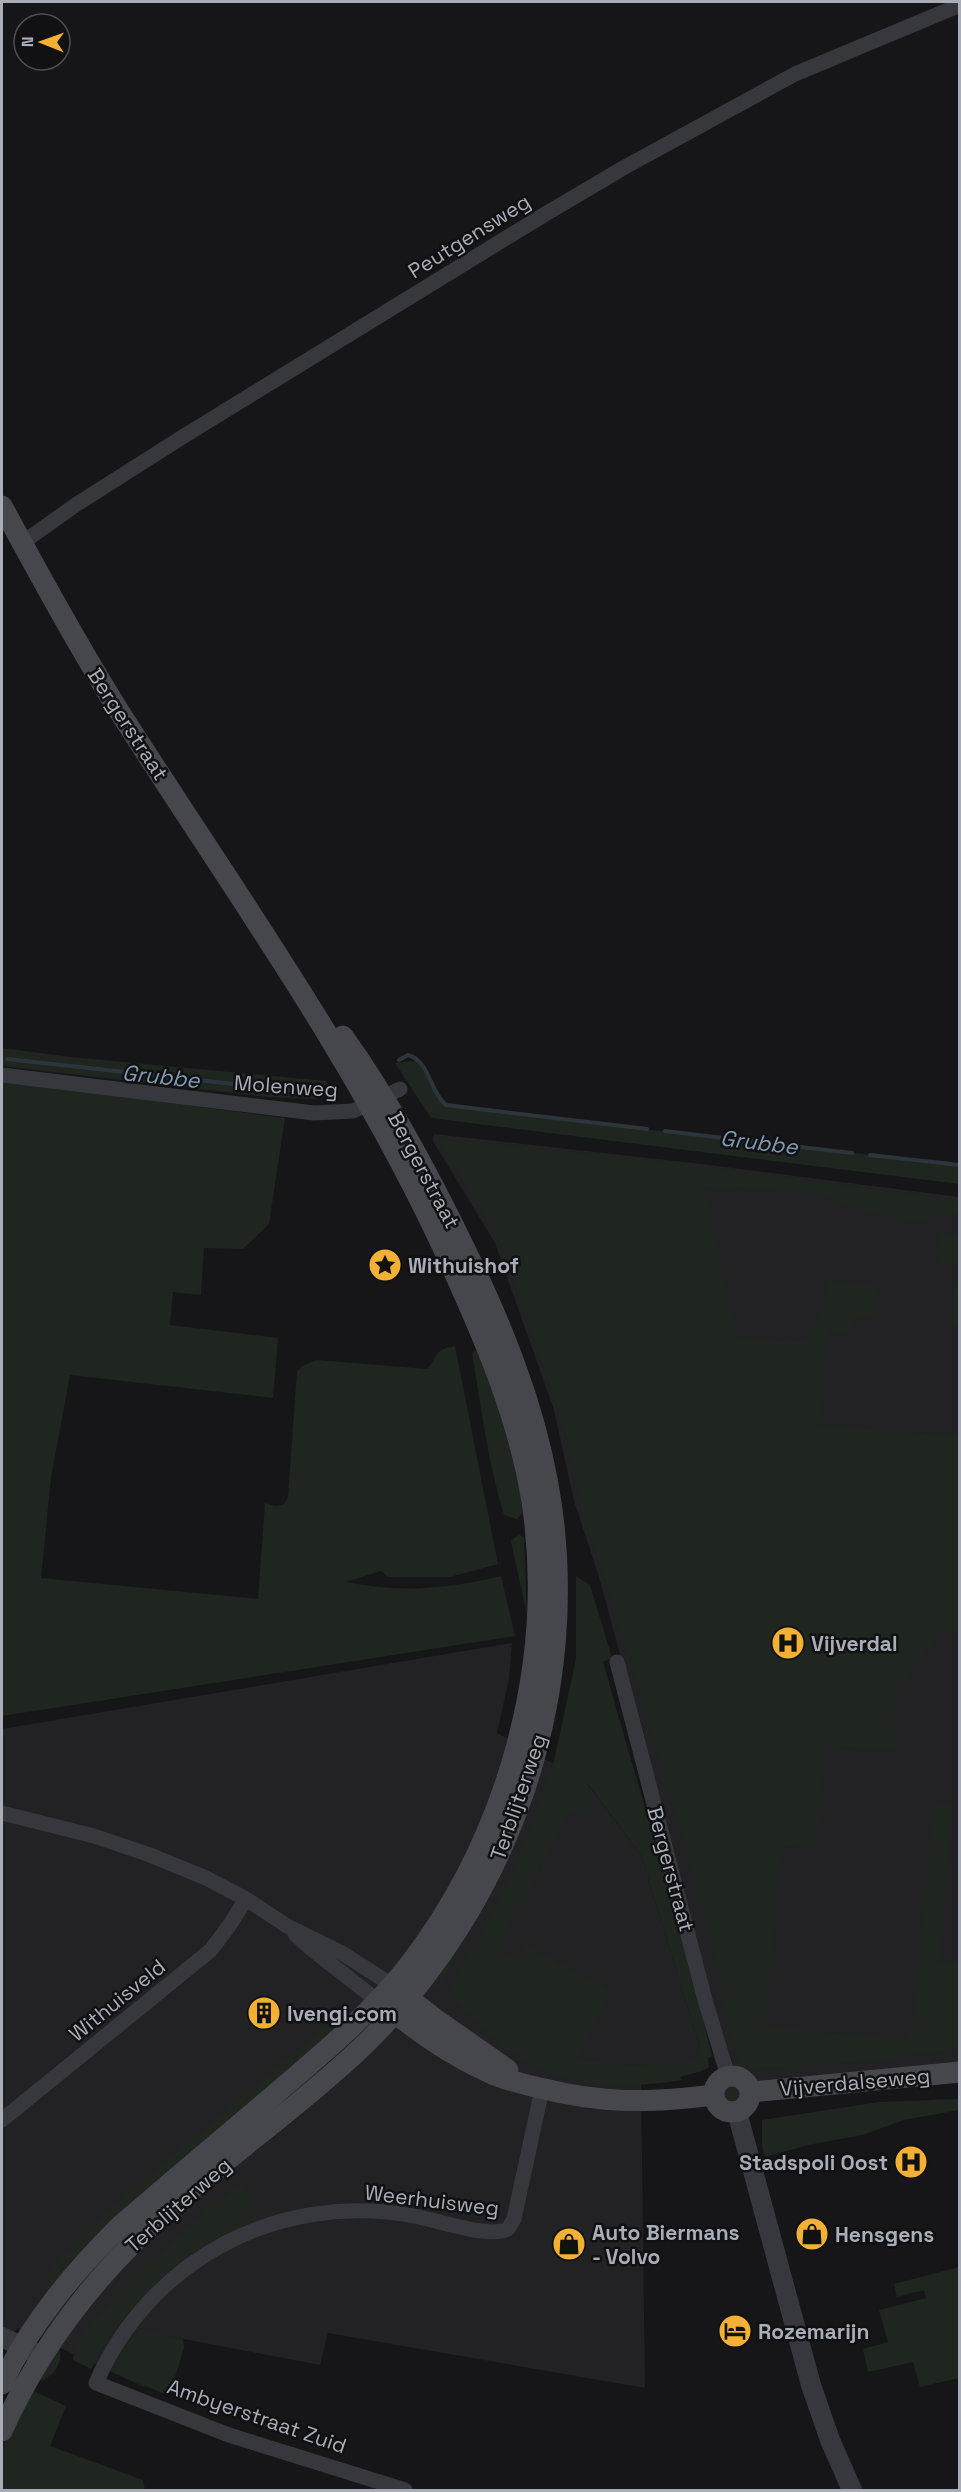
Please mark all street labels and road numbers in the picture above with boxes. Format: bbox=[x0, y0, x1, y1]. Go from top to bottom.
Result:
street label: Peutgensweg bbox=[403, 188, 535, 284]
street label: Bergerstraat bbox=[82, 663, 174, 785]
street label: Molenweg bbox=[233, 1069, 339, 1103]
street label: Bergerstraat bbox=[382, 1107, 466, 1233]
street label: Terblijterweg bbox=[484, 1730, 552, 1864]
street label: Bergerstraat bbox=[641, 1803, 701, 1935]
street label: Withuisveld bbox=[63, 1953, 171, 2047]
street label: Vijverdalseweg bbox=[779, 2062, 931, 2102]
street label: Terblijterweg bbox=[119, 2152, 237, 2258]
street label: Weerhuisweg bbox=[363, 2178, 501, 2222]
street label: Ambyerstraat Zuid bbox=[164, 2373, 350, 2459]

